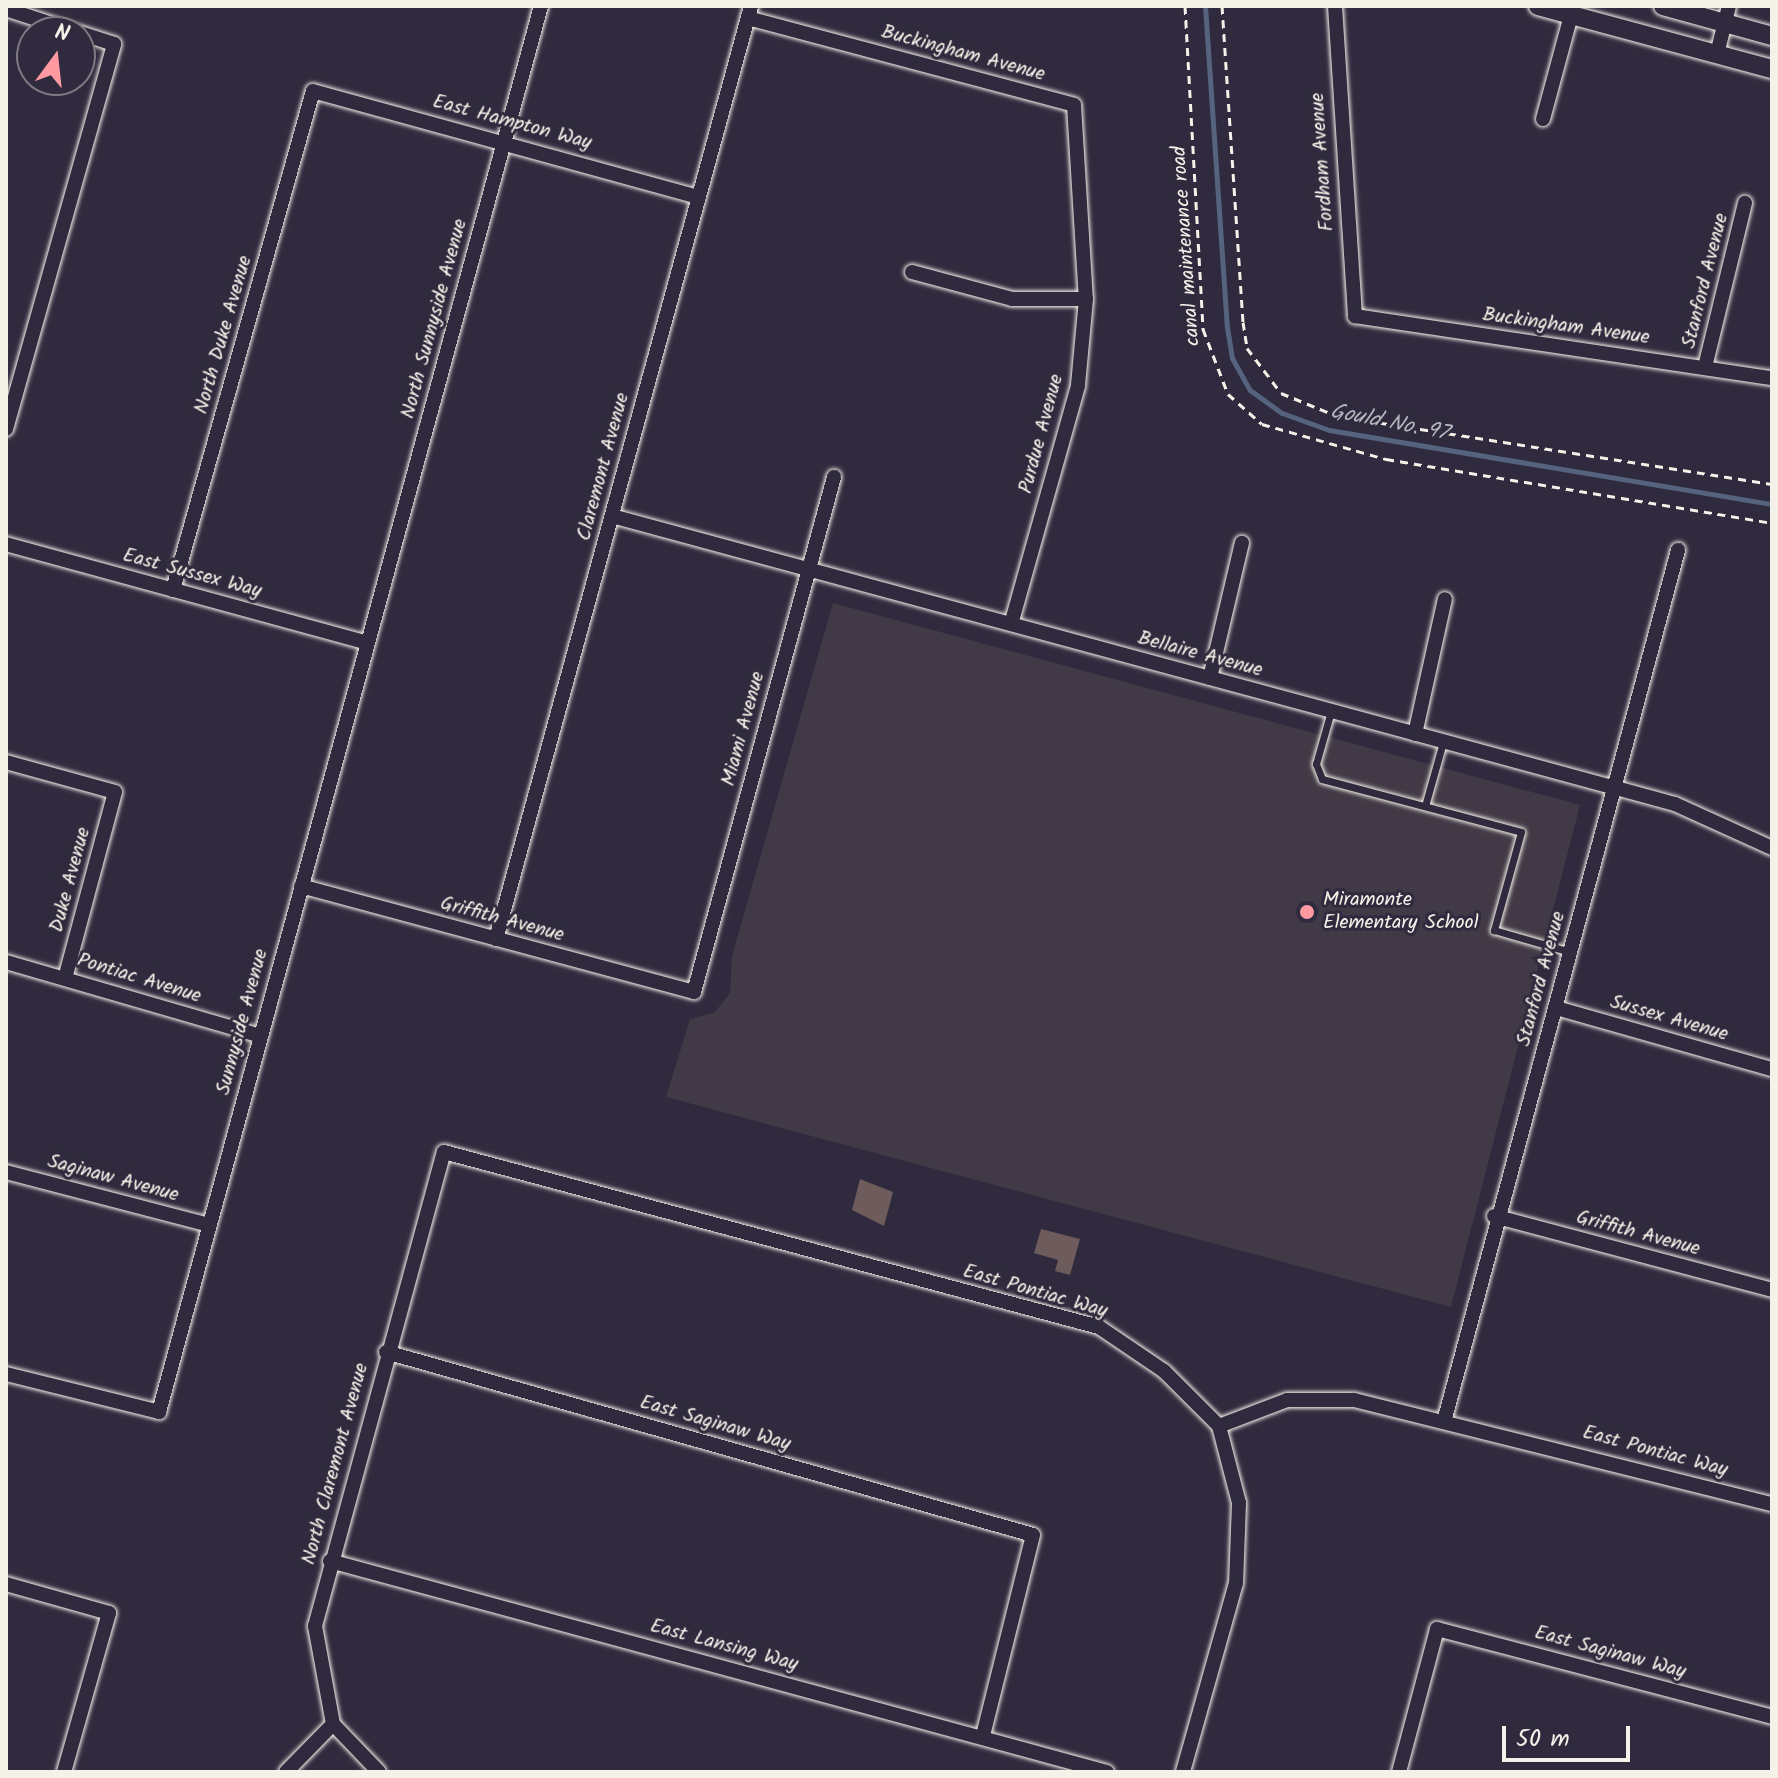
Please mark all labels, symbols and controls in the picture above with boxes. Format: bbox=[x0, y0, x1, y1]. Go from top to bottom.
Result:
north arrow bbox=[16, 16, 96, 96]
text: N bbox=[51, 16, 73, 53]
street label: Buckingham Avenue bbox=[879, 21, 1047, 87]
street label: East Hampton Way bbox=[430, 90, 594, 156]
street label: Fordham Avenue bbox=[1306, 92, 1340, 232]
street label: canal maintenance road bbox=[1168, 145, 1206, 347]
street label: Stanford Avenue bbox=[1678, 211, 1734, 351]
street label: North Sunnyside Avenue bbox=[397, 217, 473, 421]
street label: North Duke Avenue bbox=[190, 253, 258, 417]
street label: Buckingham Avenue bbox=[1481, 303, 1651, 351]
street label: Purdue Avenue bbox=[1015, 372, 1069, 496]
street label: Claremont Avenue bbox=[573, 390, 635, 544]
water label: Gould No. 97 bbox=[1328, 399, 1450, 447]
street label: East Sussex Way bbox=[120, 544, 264, 604]
street label: Bellaire Avenue bbox=[1135, 627, 1265, 683]
street label: Miami Avenue bbox=[717, 669, 771, 789]
street label: Duke Avenue bbox=[45, 825, 97, 935]
place label: Miramonte Elementary School bbox=[1323, 888, 1479, 935]
street label: Griffith Avenue bbox=[438, 892, 566, 948]
marker: Miramonte Elementary School bbox=[1298, 903, 1316, 921]
street label: Stanford Avenue bbox=[1512, 909, 1572, 1049]
street label: Sunnyside Avenue bbox=[212, 946, 274, 1098]
street label: Pontiac Avenue bbox=[74, 949, 204, 1009]
street label: Sussex Avenue bbox=[1607, 991, 1731, 1047]
street label: Saginaw Avenue bbox=[45, 1150, 181, 1208]
street label: Griffith Avenue bbox=[1574, 1206, 1702, 1262]
street label: East Pontiac Way bbox=[960, 1260, 1110, 1324]
street label: North Claremont Avenue bbox=[298, 1361, 374, 1567]
street label: East Saginaw Way bbox=[637, 1391, 793, 1457]
street label: East Pontiac Way bbox=[1580, 1421, 1730, 1483]
street label: East Lansing Way bbox=[647, 1615, 801, 1677]
street label: East Saginaw Way bbox=[1532, 1621, 1688, 1685]
scale bar bbox=[1506, 1710, 1634, 1760]
text: 50 m bbox=[1516, 1720, 1570, 1759]

